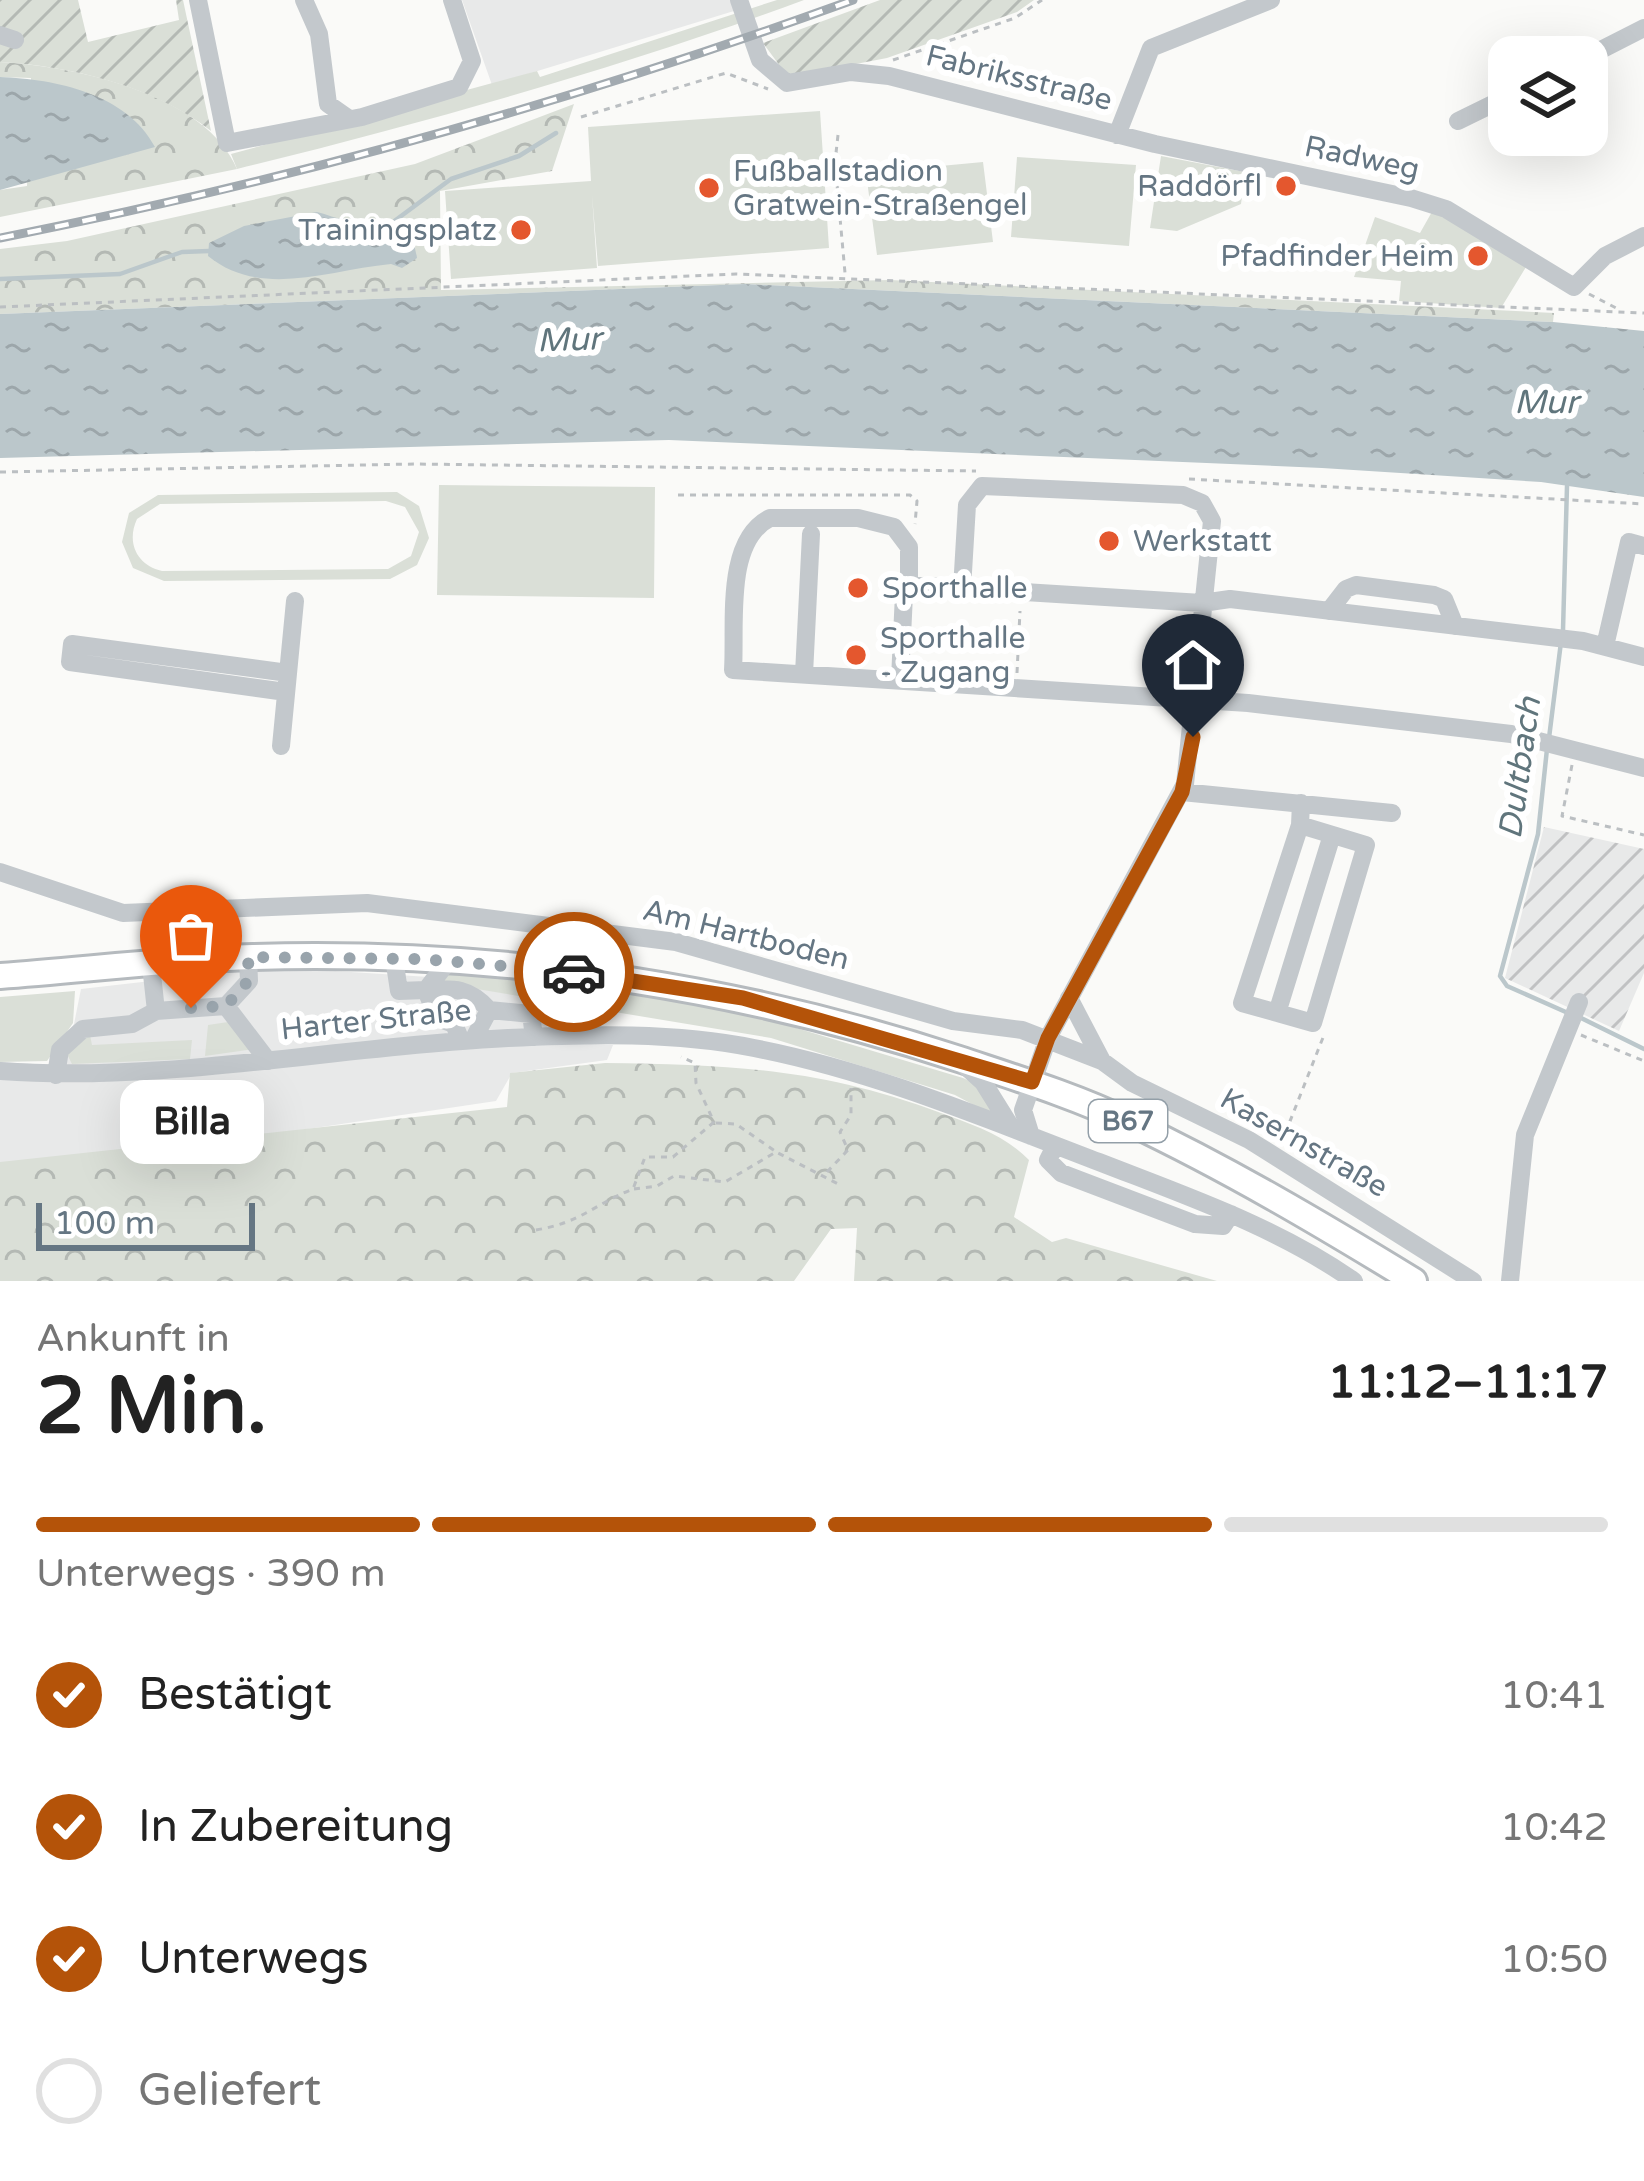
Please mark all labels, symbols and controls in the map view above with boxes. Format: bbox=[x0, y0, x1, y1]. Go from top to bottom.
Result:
map controls bbox=[1488, 36, 1608, 156]
button: layers bbox=[1488, 36, 1608, 156]
street label: Fabriksstraße bbox=[922, 37, 1116, 119]
street label: Radweg bbox=[1301, 128, 1423, 188]
place label: Fußballstadion Gratwein-Straßengel bbox=[733, 153, 1027, 224]
place label: Raddörfl bbox=[1137, 168, 1262, 205]
marker: Raddörfl bbox=[1273, 173, 1299, 199]
marker: Fußballstadion Gratwein-Straßengel bbox=[696, 175, 722, 201]
place label: Trainingsplatz bbox=[298, 212, 497, 249]
marker: Trainingsplatz bbox=[508, 217, 534, 243]
place label: Pfadfinder Heim bbox=[1220, 238, 1454, 275]
marker: Pfadfinder Heim bbox=[1465, 243, 1491, 269]
water label: Mur bbox=[536, 319, 606, 361]
water label: Mur bbox=[1514, 383, 1582, 422]
place label: Werkstatt bbox=[1133, 523, 1272, 560]
marker: Werkstatt bbox=[1096, 528, 1122, 554]
place label: Sporthalle bbox=[882, 570, 1027, 607]
marker: Sporthalle bbox=[845, 575, 871, 601]
pin bbox=[1142, 614, 1244, 737]
place label: Sporthalle - Zugang bbox=[880, 620, 1025, 691]
icon: home bbox=[1160, 632, 1226, 698]
marker: Sporthalle - Zugang bbox=[843, 642, 869, 668]
water label: Dultbach bbox=[1491, 694, 1549, 841]
pin bbox=[140, 885, 242, 1008]
street label: Am Hartboden bbox=[639, 891, 853, 979]
icon: bag bbox=[158, 903, 224, 969]
courier bbox=[514, 912, 634, 1032]
icon: car bbox=[541, 939, 607, 1005]
street label: Harter Straße bbox=[279, 992, 473, 1048]
callout: Billa bbox=[119, 1080, 263, 1164]
street label: Kasernstraße bbox=[1214, 1080, 1394, 1206]
text: Billa bbox=[153, 1098, 231, 1145]
road number: B67 bbox=[1089, 1100, 1167, 1142]
scale bar bbox=[36, 1197, 255, 1250]
text: 100 m bbox=[54, 1204, 155, 1243]
text: Ankunft in bbox=[36, 1315, 230, 1362]
text: 11:12–11:17 bbox=[1328, 1356, 1608, 1410]
text: 2 Min. bbox=[36, 1360, 267, 1454]
text: Unterwegs · 390 m bbox=[36, 1550, 386, 1597]
icon: check bbox=[36, 1662, 102, 1728]
text: Bestätigt bbox=[138, 1668, 332, 1722]
text: 10:41 bbox=[1500, 1672, 1608, 1719]
icon: check bbox=[36, 1794, 102, 1860]
text: In Zubereitung bbox=[138, 1800, 453, 1854]
text: 10:42 bbox=[1500, 1804, 1608, 1851]
icon: check bbox=[36, 1926, 102, 1992]
text: Unterwegs bbox=[138, 1932, 369, 1986]
text: 10:50 bbox=[1500, 1936, 1608, 1983]
text: Geliefert bbox=[138, 2064, 321, 2118]

